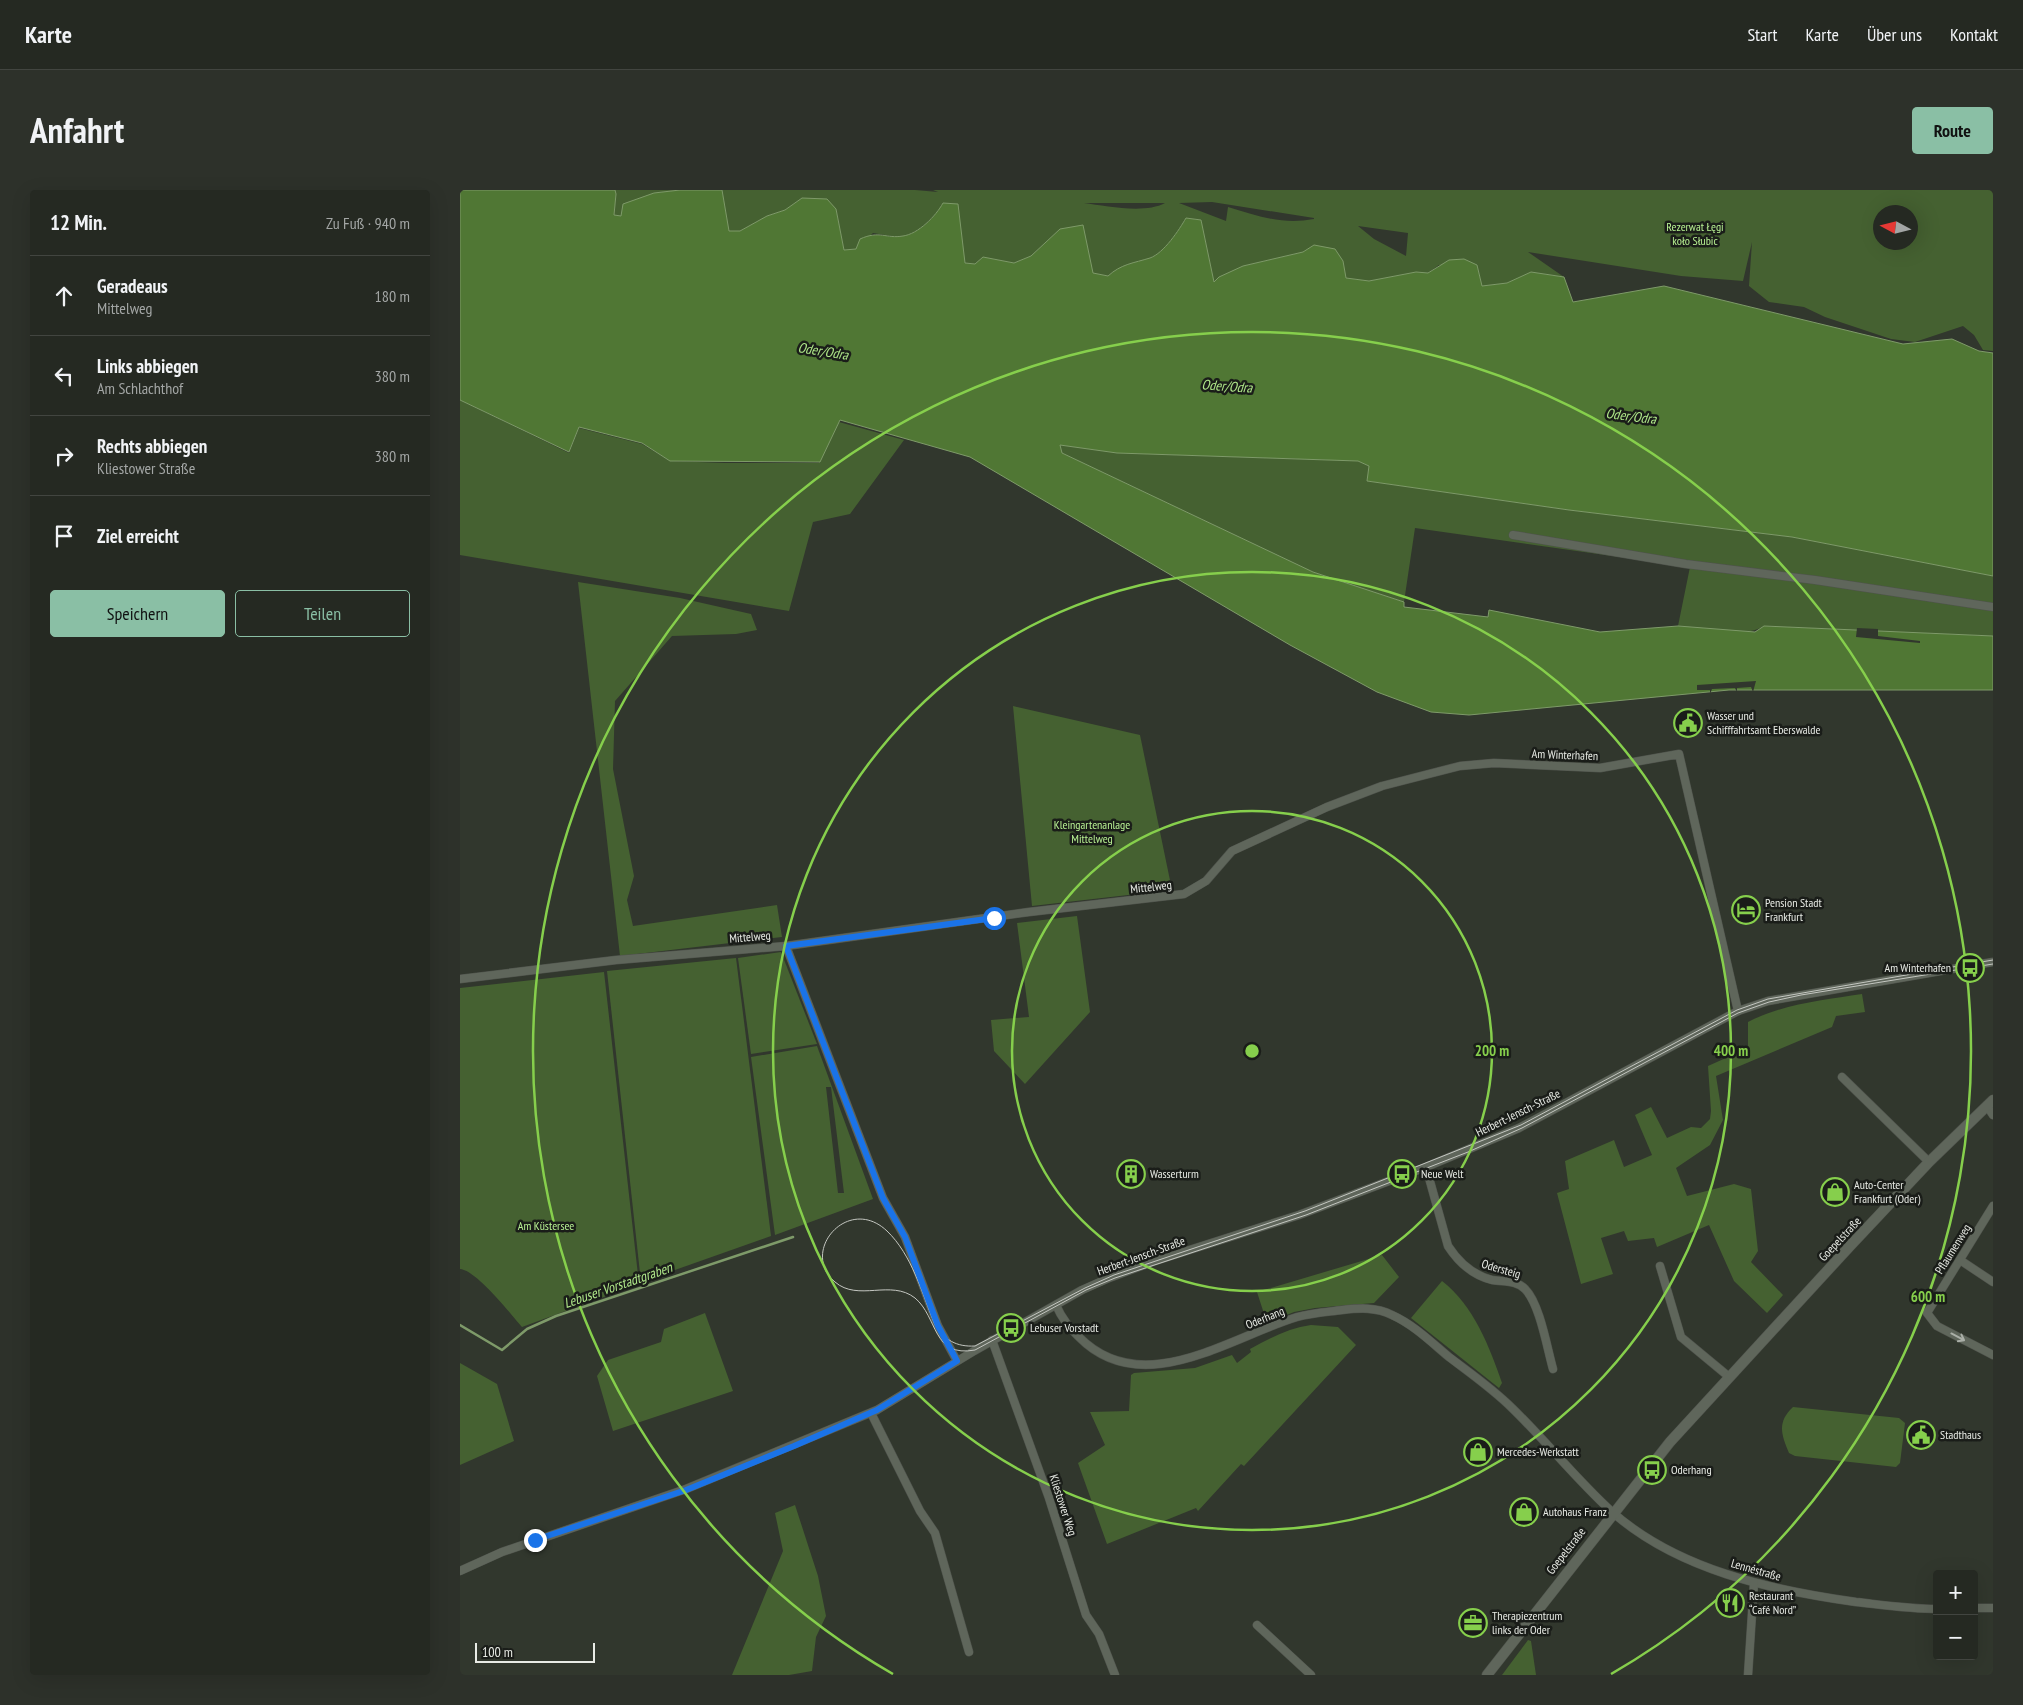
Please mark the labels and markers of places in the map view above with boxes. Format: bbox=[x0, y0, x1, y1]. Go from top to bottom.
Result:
public building icon: Wasser und Schifffahrtsamt Eberswalde bbox=[1673, 708, 1703, 738]
place label: Wasser und Schifffahrtsamt Eberswalde bbox=[1707, 708, 1821, 737]
hotel icon: Pension Stadt Frankfurt bbox=[1731, 895, 1761, 925]
place label: Pension Stadt Frankfurt bbox=[1765, 895, 1822, 924]
bus stop icon: Am Winterhafen bbox=[1955, 953, 1985, 983]
place label: Am Winterhafen bbox=[1884, 960, 1951, 975]
centre of rings bbox=[1243, 1042, 1261, 1060]
building icon: Wasserturm bbox=[1116, 1159, 1146, 1189]
bus stop icon: Neue Welt bbox=[1387, 1159, 1417, 1189]
place label: Wasserturm bbox=[1150, 1166, 1199, 1181]
place label: Neue Welt bbox=[1421, 1166, 1464, 1181]
shop icon: Auto-Center Frankfurt (Oder) bbox=[1820, 1177, 1850, 1207]
place label: Auto-Center Frankfurt (Oder) bbox=[1854, 1177, 1921, 1206]
bus stop icon: Lebuser Vorstadt bbox=[996, 1313, 1026, 1343]
place label: Lebuser Vorstadt bbox=[1030, 1320, 1099, 1335]
public building icon: Stadthaus bbox=[1906, 1420, 1936, 1450]
place label: Stadthaus bbox=[1940, 1427, 1981, 1442]
shop icon: Mercedes-Werkstatt bbox=[1463, 1437, 1493, 1467]
place label: Mercedes-Werkstatt bbox=[1497, 1444, 1580, 1459]
bus stop icon: Oderhang bbox=[1637, 1455, 1667, 1485]
place label: Oderhang bbox=[1671, 1462, 1712, 1477]
shop icon: Autohaus Franz bbox=[1509, 1497, 1539, 1527]
place label: Autohaus Franz bbox=[1543, 1504, 1607, 1519]
restaurant icon: Restaurant “Café Nord” bbox=[1715, 1588, 1745, 1618]
place label: Restaurant “Café Nord” bbox=[1749, 1588, 1797, 1617]
office icon: Therapiezentrum links der Oder bbox=[1458, 1608, 1488, 1638]
place label: Therapiezentrum links der Oder bbox=[1492, 1608, 1563, 1637]

